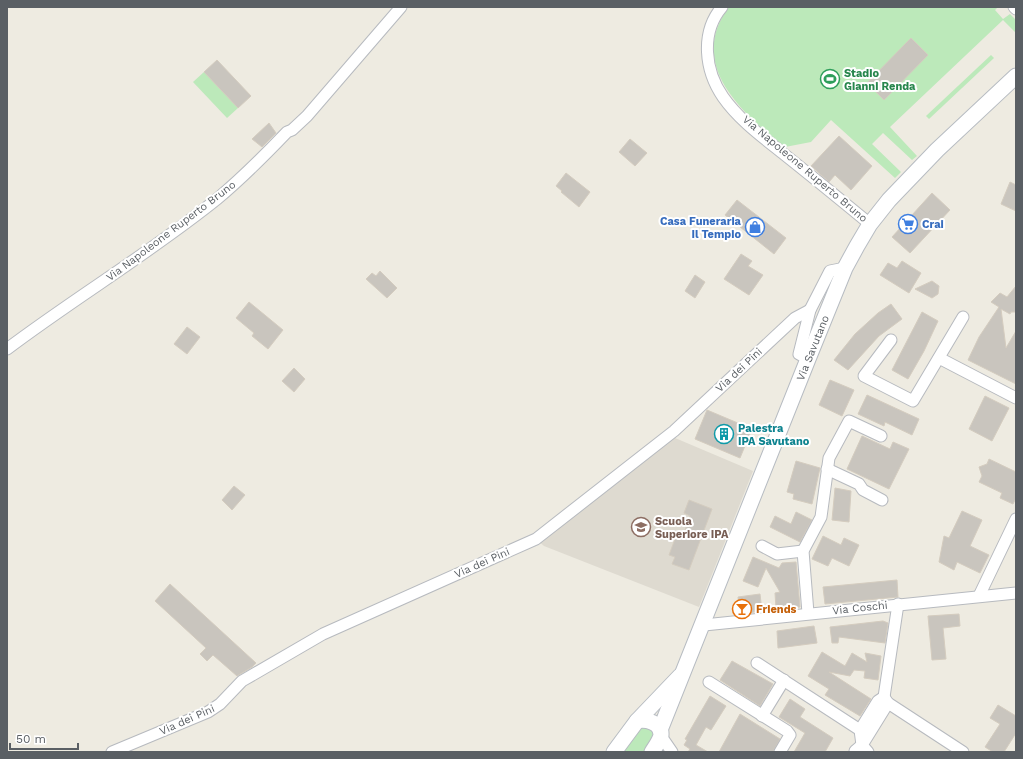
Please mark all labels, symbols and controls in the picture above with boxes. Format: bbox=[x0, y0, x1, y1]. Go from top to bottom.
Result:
place label: Stadio Gianni Renda bbox=[844, 67, 916, 93]
sports icon: Stadio Gianni Renda bbox=[819, 68, 841, 90]
street label: Via Napoleone Ruperto Bruno bbox=[740, 113, 870, 225]
street label: Via Napoleone Ruperto Bruno bbox=[104, 178, 238, 284]
supermarket icon: Crai bbox=[897, 213, 919, 235]
place label: Casa Funeraria Il Tempio bbox=[660, 215, 742, 241]
shop icon: Casa Funeraria Il Tempio bbox=[744, 216, 766, 238]
place label: Crai bbox=[922, 218, 944, 231]
street label: Via Savutano bbox=[794, 313, 832, 383]
street label: Via dei Pini bbox=[713, 345, 765, 395]
place label: Palestra IPA Savutano bbox=[738, 422, 810, 448]
building icon: Palestra IPA Savutano bbox=[713, 423, 735, 445]
place label: Scuola Superiore IPA bbox=[655, 515, 729, 541]
school or university icon: Scuola Superiore IPA bbox=[630, 516, 652, 538]
street label: Via dei Pini bbox=[452, 545, 512, 581]
bar icon: Friends bbox=[731, 598, 753, 620]
street label: Via Coschi bbox=[832, 599, 888, 617]
place label: Friends bbox=[756, 603, 797, 616]
street label: Via dei Pini bbox=[157, 702, 217, 738]
scale bar bbox=[10, 725, 78, 751]
text: 50 m bbox=[16, 732, 46, 746]

